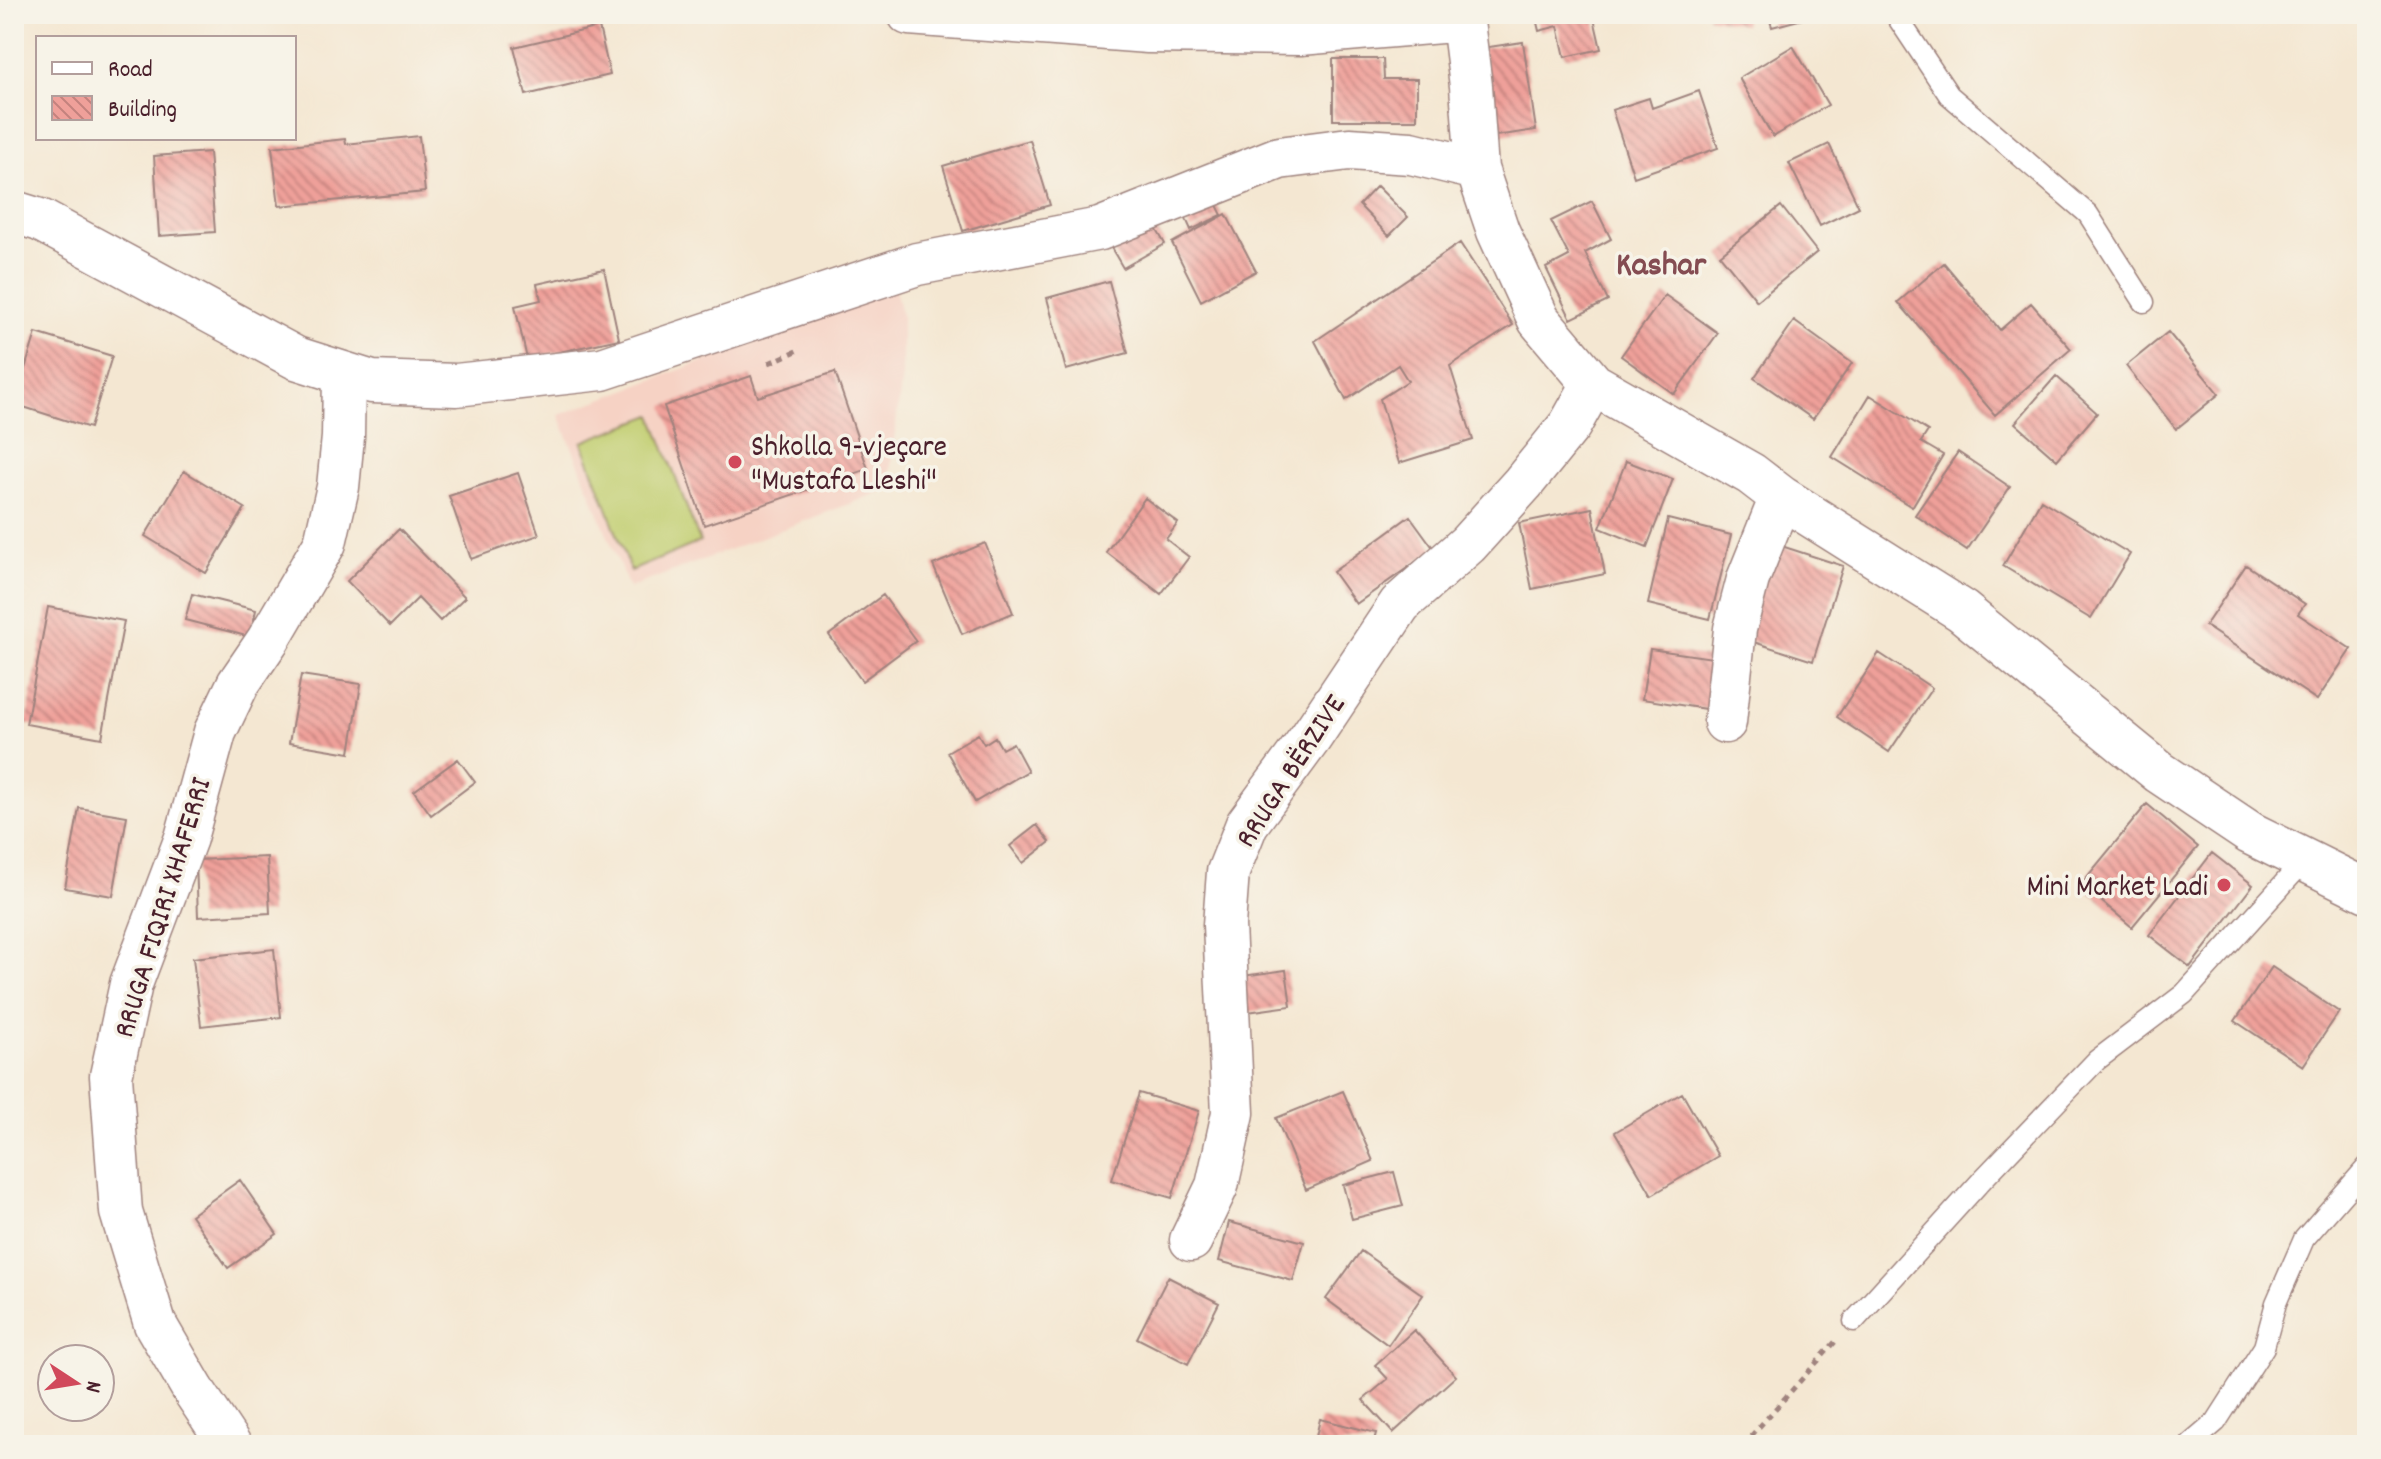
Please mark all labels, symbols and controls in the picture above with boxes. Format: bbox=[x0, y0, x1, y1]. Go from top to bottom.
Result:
legend bbox=[36, 36, 296, 140]
text: Road bbox=[108, 54, 153, 88]
text: Building bbox=[108, 94, 177, 128]
district label: Kashar bbox=[1616, 243, 1706, 292]
place label: Shkolla 9-vjeçare "Mustafa Lleshi" bbox=[751, 428, 947, 505]
marker: Shkolla 9-vjeçare "Mustafa Lleshi" bbox=[726, 453, 744, 471]
street label: RRUGA BËRZIVE bbox=[1227, 687, 1359, 858]
street label: RRUGA FIQIRI XHAFERRI bbox=[105, 773, 225, 1044]
place label: Mini Market Ladi bbox=[2027, 868, 2208, 911]
marker: Mini Market Ladi bbox=[2215, 876, 2233, 894]
north arrow bbox=[36, 1343, 116, 1423]
text: N bbox=[76, 1378, 108, 1395]

